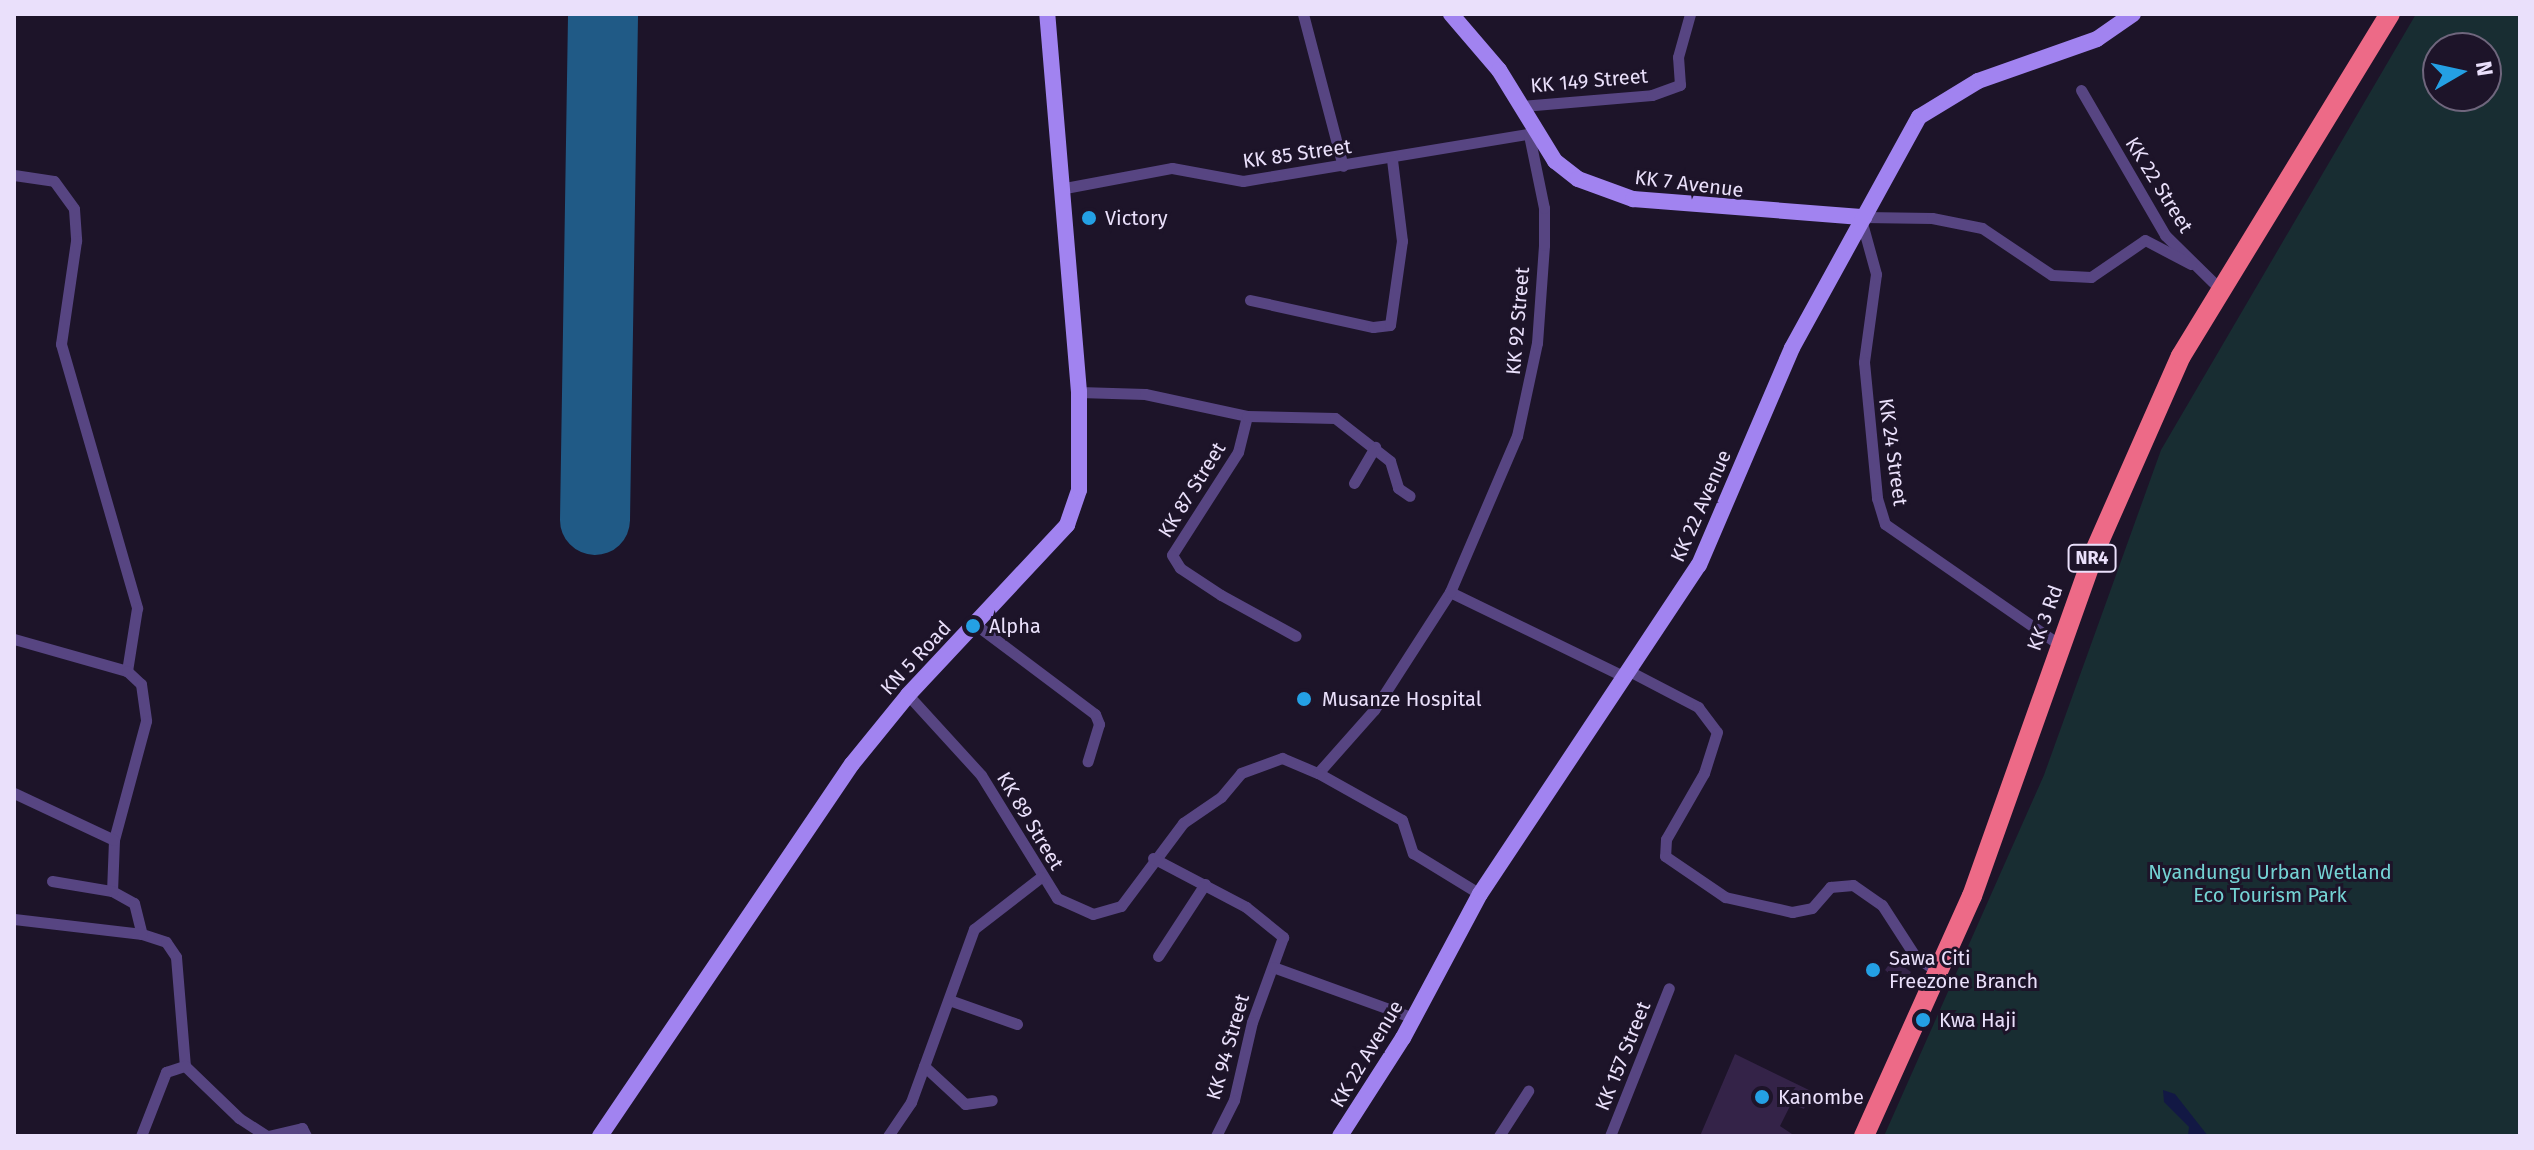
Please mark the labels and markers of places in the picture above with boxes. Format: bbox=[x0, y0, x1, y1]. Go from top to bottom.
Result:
place label: Victory bbox=[1105, 206, 1167, 230]
marker: Victory bbox=[1080, 209, 1098, 227]
place label: Alpha bbox=[989, 614, 1041, 638]
marker: Alpha bbox=[964, 617, 982, 635]
place label: Musanze Hospital bbox=[1322, 687, 1481, 711]
marker: Musanze Hospital bbox=[1293, 688, 1315, 710]
place label: Sawa Citi Freezone Branch bbox=[1889, 946, 2038, 993]
marker: Sawa Citi Freezone Branch bbox=[1864, 961, 1882, 979]
place label: Kwa Haji bbox=[1939, 1008, 2016, 1032]
marker: Kwa Haji bbox=[1914, 1011, 1932, 1029]
place label: Kanombe bbox=[1778, 1085, 1864, 1109]
marker: Kanombe bbox=[1753, 1088, 1771, 1106]

